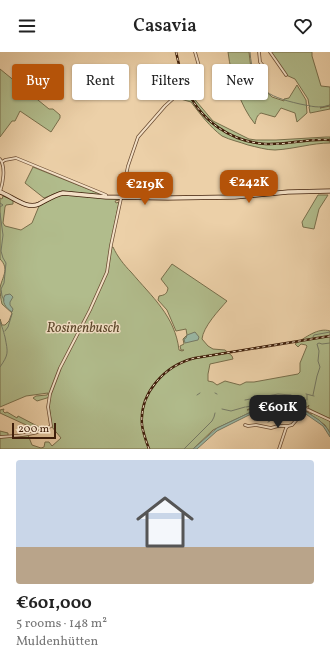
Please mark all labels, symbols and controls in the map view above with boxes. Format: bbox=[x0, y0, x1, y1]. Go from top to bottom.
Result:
text: Casavia bbox=[133, 14, 197, 39]
icon: menu bbox=[16, 15, 38, 37]
icon: heart bbox=[292, 15, 314, 37]
chip: Buy bbox=[12, 64, 64, 100]
chip: Rent bbox=[72, 64, 129, 100]
chip: Filters bbox=[137, 64, 204, 100]
chip: New bbox=[212, 64, 268, 100]
pin: €242K bbox=[221, 170, 277, 204]
pin: €219K bbox=[117, 172, 173, 206]
text: €242K bbox=[229, 174, 269, 192]
text: €219K bbox=[126, 176, 164, 194]
park label: Rosinenbusch bbox=[46, 319, 120, 338]
pin: €601K bbox=[250, 395, 306, 429]
text: €601K bbox=[258, 399, 298, 417]
scale bar bbox=[12, 421, 56, 440]
text: 200 m bbox=[18, 422, 49, 437]
icon: home bbox=[129, 486, 201, 558]
text: €601,000 bbox=[16, 592, 92, 615]
text: 5 rooms · 148 m² bbox=[16, 615, 107, 633]
text: Muldenhütten bbox=[16, 633, 98, 651]

